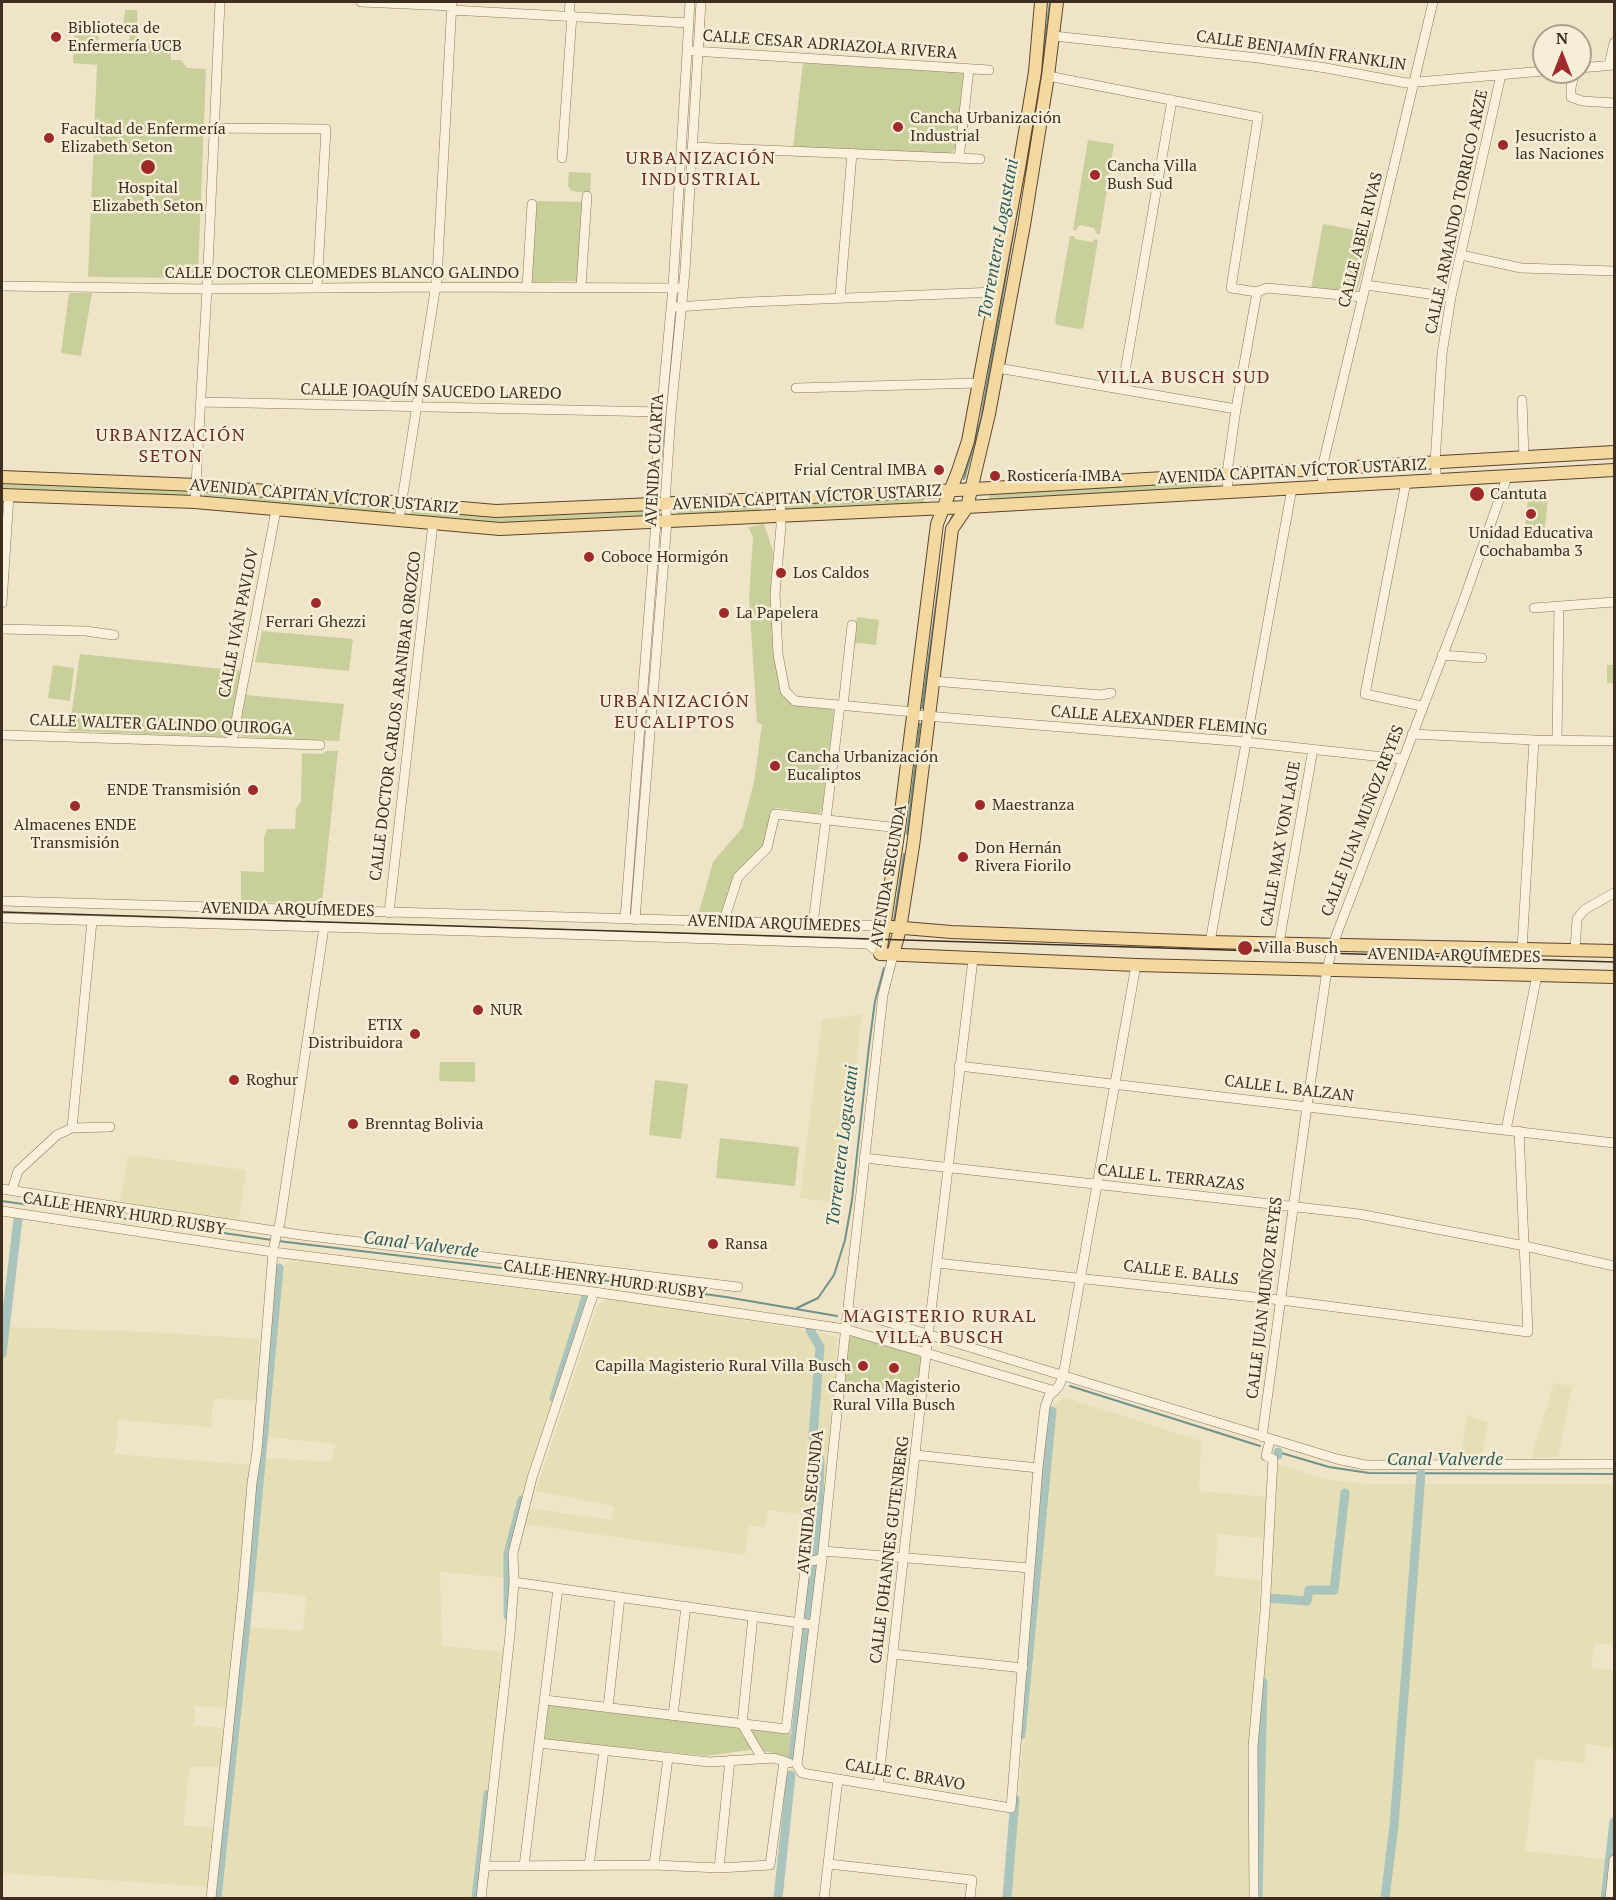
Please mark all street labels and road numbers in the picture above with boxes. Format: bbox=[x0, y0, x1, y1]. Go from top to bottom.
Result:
street label: CALLE CESAR ADRIAZOLA RIVERA bbox=[702, 27, 958, 63]
street label: CALLE BENJAMÍN FRANKLIN bbox=[1195, 27, 1407, 75]
street label: CALLE ARMANDO TORRICO ARZE bbox=[1422, 88, 1492, 336]
street label: CALLE ABEL RIVAS bbox=[1335, 170, 1387, 310]
street label: CALLE DOCTOR CLEOMEDES BLANCO GALINDO bbox=[165, 263, 519, 283]
street label: CALLE JOAQUÍN SAUCEDO LAREDO bbox=[300, 380, 562, 404]
street label: AVENIDA CUARTA bbox=[642, 393, 668, 527]
street label: AVENIDA CAPITAN VÍCTOR USTARIZ bbox=[1157, 455, 1427, 489]
street label: AVENIDA CAPITAN VÍCTOR USTARIZ bbox=[189, 476, 459, 518]
street label: AVENIDA CAPITAN VÍCTOR USTARIZ bbox=[672, 481, 942, 515]
street label: CALLE IVÁN PAVLOV bbox=[215, 546, 263, 700]
street label: CALLE DOCTOR CARLOS ARANIBAR OROZCO bbox=[366, 550, 426, 882]
street label: CALLE ALEXANDER FLEMING bbox=[1050, 702, 1268, 740]
street label: CALLE WALTER GALINDO QUIROGA bbox=[29, 711, 293, 739]
street label: CALLE JUAN MUÑOZ REYES bbox=[1318, 723, 1408, 919]
street label: CALLE MAX VON LAUE bbox=[1257, 760, 1305, 928]
street label: AVENIDA SEGUNDA bbox=[867, 803, 911, 949]
street label: AVENIDA ARQUÍMEDES bbox=[201, 899, 375, 921]
street label: AVENIDA ARQUÍMEDES bbox=[687, 911, 861, 937]
street label: AVENIDA ARQUÍMEDES bbox=[1367, 945, 1541, 967]
street label: CALLE L. BALZAN bbox=[1223, 1072, 1355, 1106]
street label: CALLE L. TERRAZAS bbox=[1096, 1161, 1246, 1195]
street label: CALLE HENRY HURD RUSBY bbox=[21, 1188, 227, 1240]
street label: CALLE JUAN MUÑOZ REYES bbox=[1243, 1196, 1287, 1400]
street label: CALLE HENRY HURD RUSBY bbox=[502, 1256, 708, 1304]
street label: CALLE E. BALLS bbox=[1122, 1256, 1240, 1290]
street label: AVENIDA SEGUNDA bbox=[794, 1429, 828, 1575]
street label: CALLE JOHANNES GUTENBERG bbox=[867, 1435, 913, 1665]
street label: CALLE C. BRAVO bbox=[843, 1755, 967, 1795]

